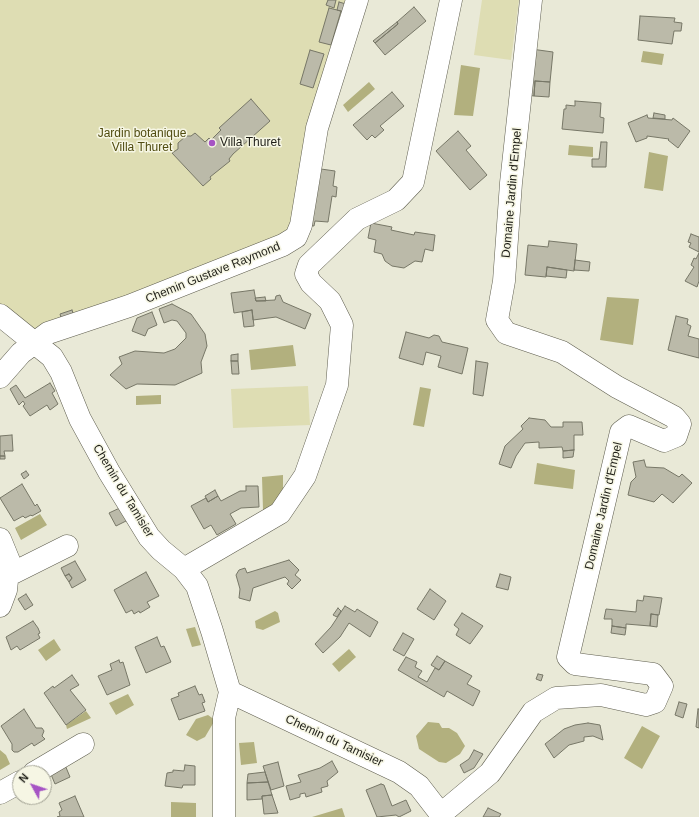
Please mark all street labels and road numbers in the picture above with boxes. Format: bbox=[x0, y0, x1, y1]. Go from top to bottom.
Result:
street label: Domaine Jardin d'Empel bbox=[499, 127, 525, 259]
street label: Chemin Gustave Raymond bbox=[144, 239, 282, 307]
street label: Domaine Jardin d'Empel bbox=[582, 441, 626, 571]
street label: Chemin du Tamisier bbox=[90, 442, 156, 540]
street label: Chemin du Tamisier bbox=[283, 712, 385, 770]

